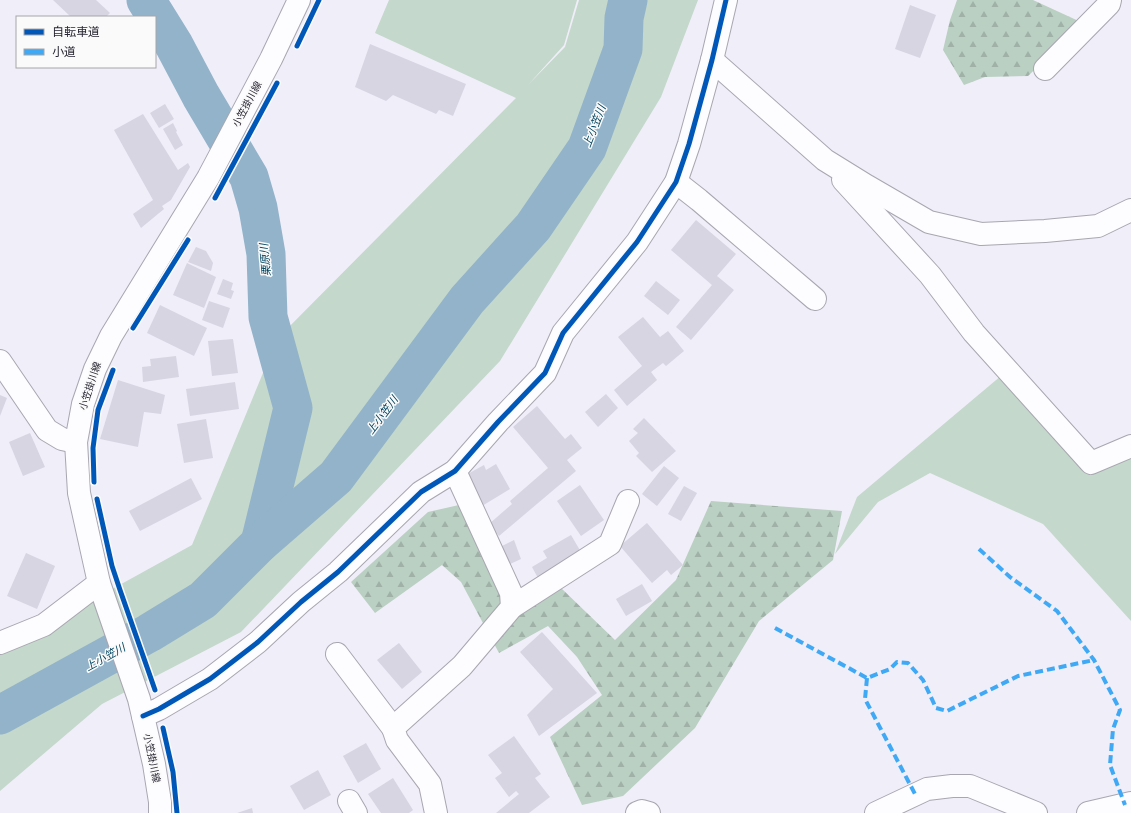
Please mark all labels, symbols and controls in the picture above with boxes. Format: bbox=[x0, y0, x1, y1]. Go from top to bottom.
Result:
legend bbox=[16, 16, 156, 68]
text: 自転車道 bbox=[52, 24, 100, 39]
text: 小道 bbox=[52, 44, 76, 59]
street label: 小笠掛川線 bbox=[230, 79, 264, 129]
water label: 上小笠川 bbox=[580, 102, 609, 149]
water label: 栗原川 bbox=[257, 242, 273, 277]
street label: 小笠掛川線 bbox=[76, 360, 104, 412]
water label: 上小笠川 bbox=[363, 392, 401, 437]
water label: 上小笠川 bbox=[82, 640, 129, 674]
street label: 小笠掛川線 bbox=[141, 732, 163, 784]

